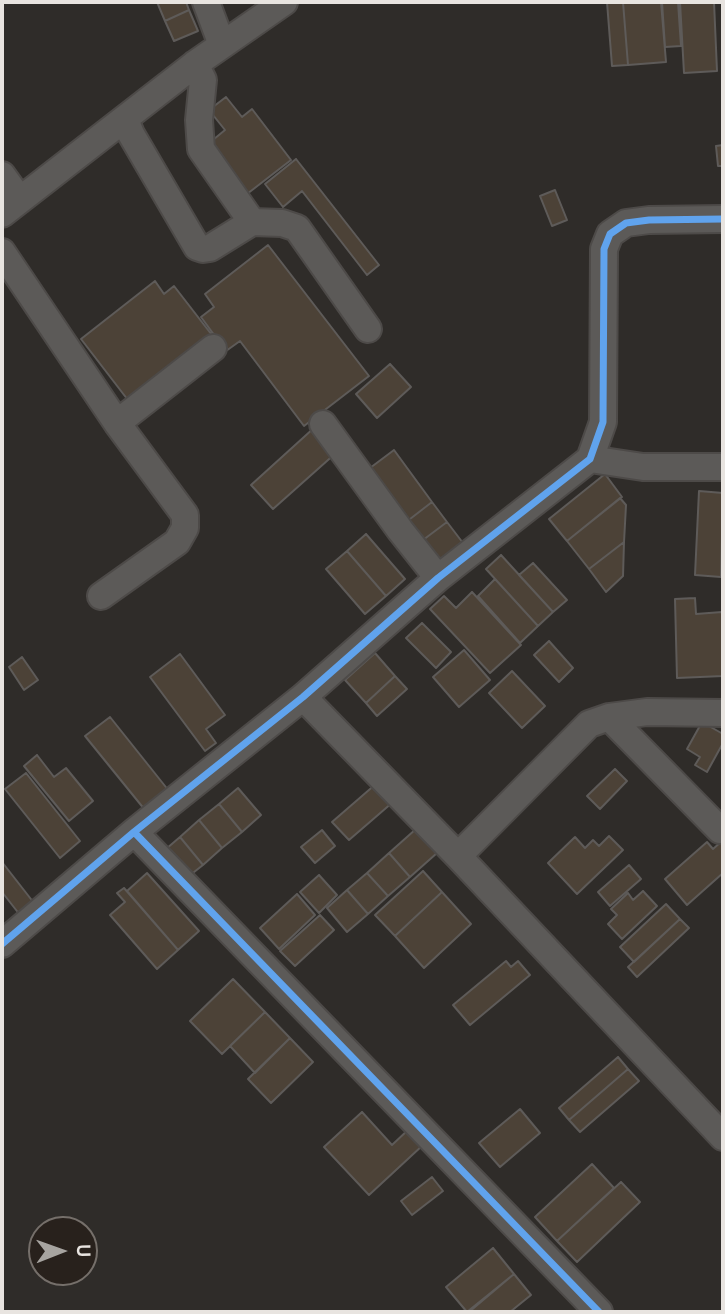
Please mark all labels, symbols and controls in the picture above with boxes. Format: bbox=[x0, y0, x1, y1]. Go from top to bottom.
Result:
north arrow bbox=[28, 1216, 98, 1286]
text: U bbox=[70, 1244, 94, 1258]

